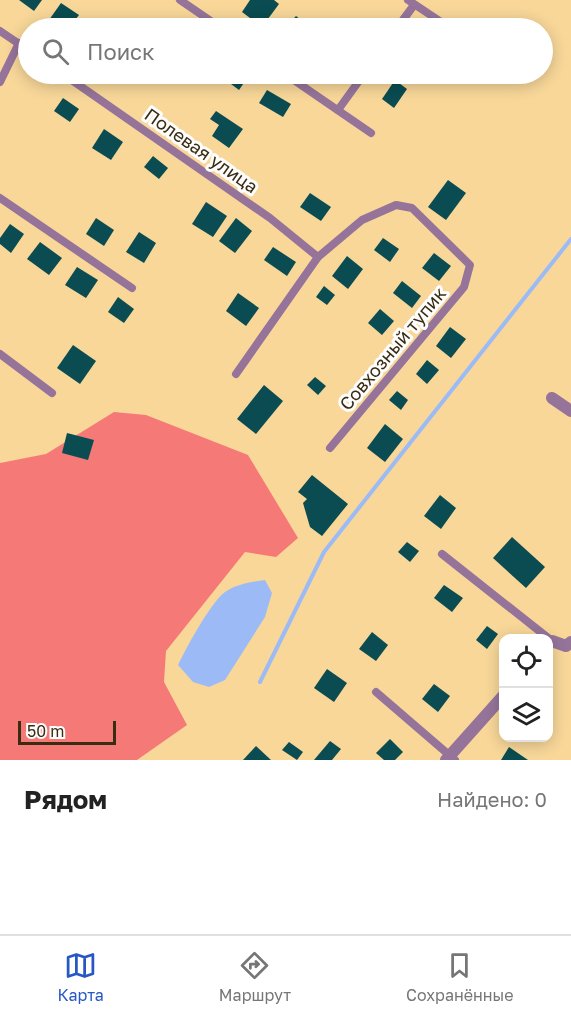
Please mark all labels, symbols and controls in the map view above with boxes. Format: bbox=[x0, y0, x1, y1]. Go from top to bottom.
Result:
search box bbox=[18, 18, 553, 84]
icon: search bbox=[39, 35, 72, 68]
text: Поиск bbox=[87, 38, 155, 65]
street label: Полевая улица bbox=[141, 103, 262, 197]
street label: Совхозный тупик bbox=[334, 282, 450, 414]
map controls bbox=[499, 634, 553, 742]
button: locate bbox=[499, 634, 553, 688]
button: layers bbox=[499, 688, 553, 742]
scale bar bbox=[18, 718, 116, 746]
text: 50 m bbox=[27, 721, 64, 741]
text: Рядом bbox=[24, 784, 107, 815]
text: Найдено: 0 bbox=[437, 787, 547, 811]
tab: Карта bbox=[58, 949, 104, 1005]
tab: Маршрут bbox=[219, 949, 291, 1005]
tab: Сохранённые bbox=[406, 949, 513, 1005]

